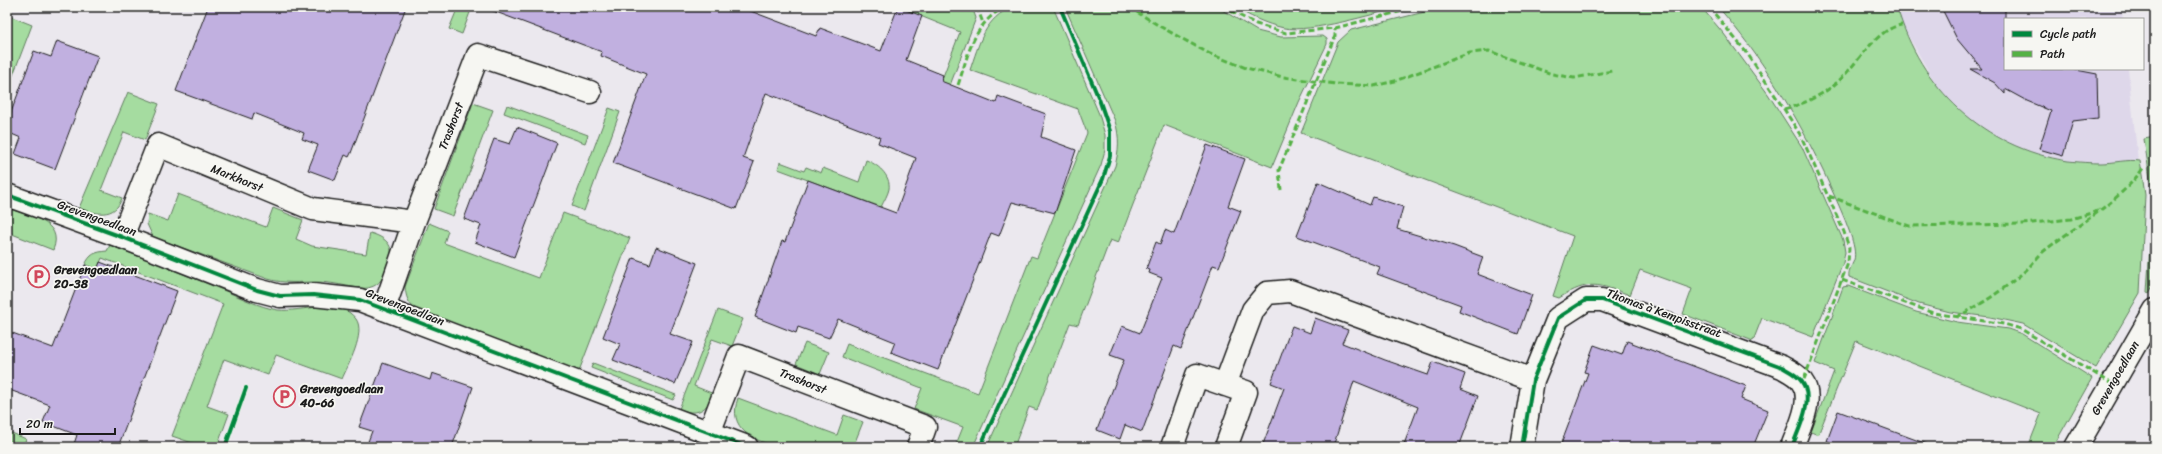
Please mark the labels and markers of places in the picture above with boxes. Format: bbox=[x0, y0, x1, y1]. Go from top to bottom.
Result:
place label: Grevengoedlaan 20-38 bbox=[53, 259, 138, 295]
parking icon: Grevengoedlaan 20-38 bbox=[26, 264, 52, 290]
place label: Grevengoedlaan 40-66 bbox=[299, 378, 384, 414]
parking icon: Grevengoedlaan 40-66 bbox=[272, 383, 298, 409]

